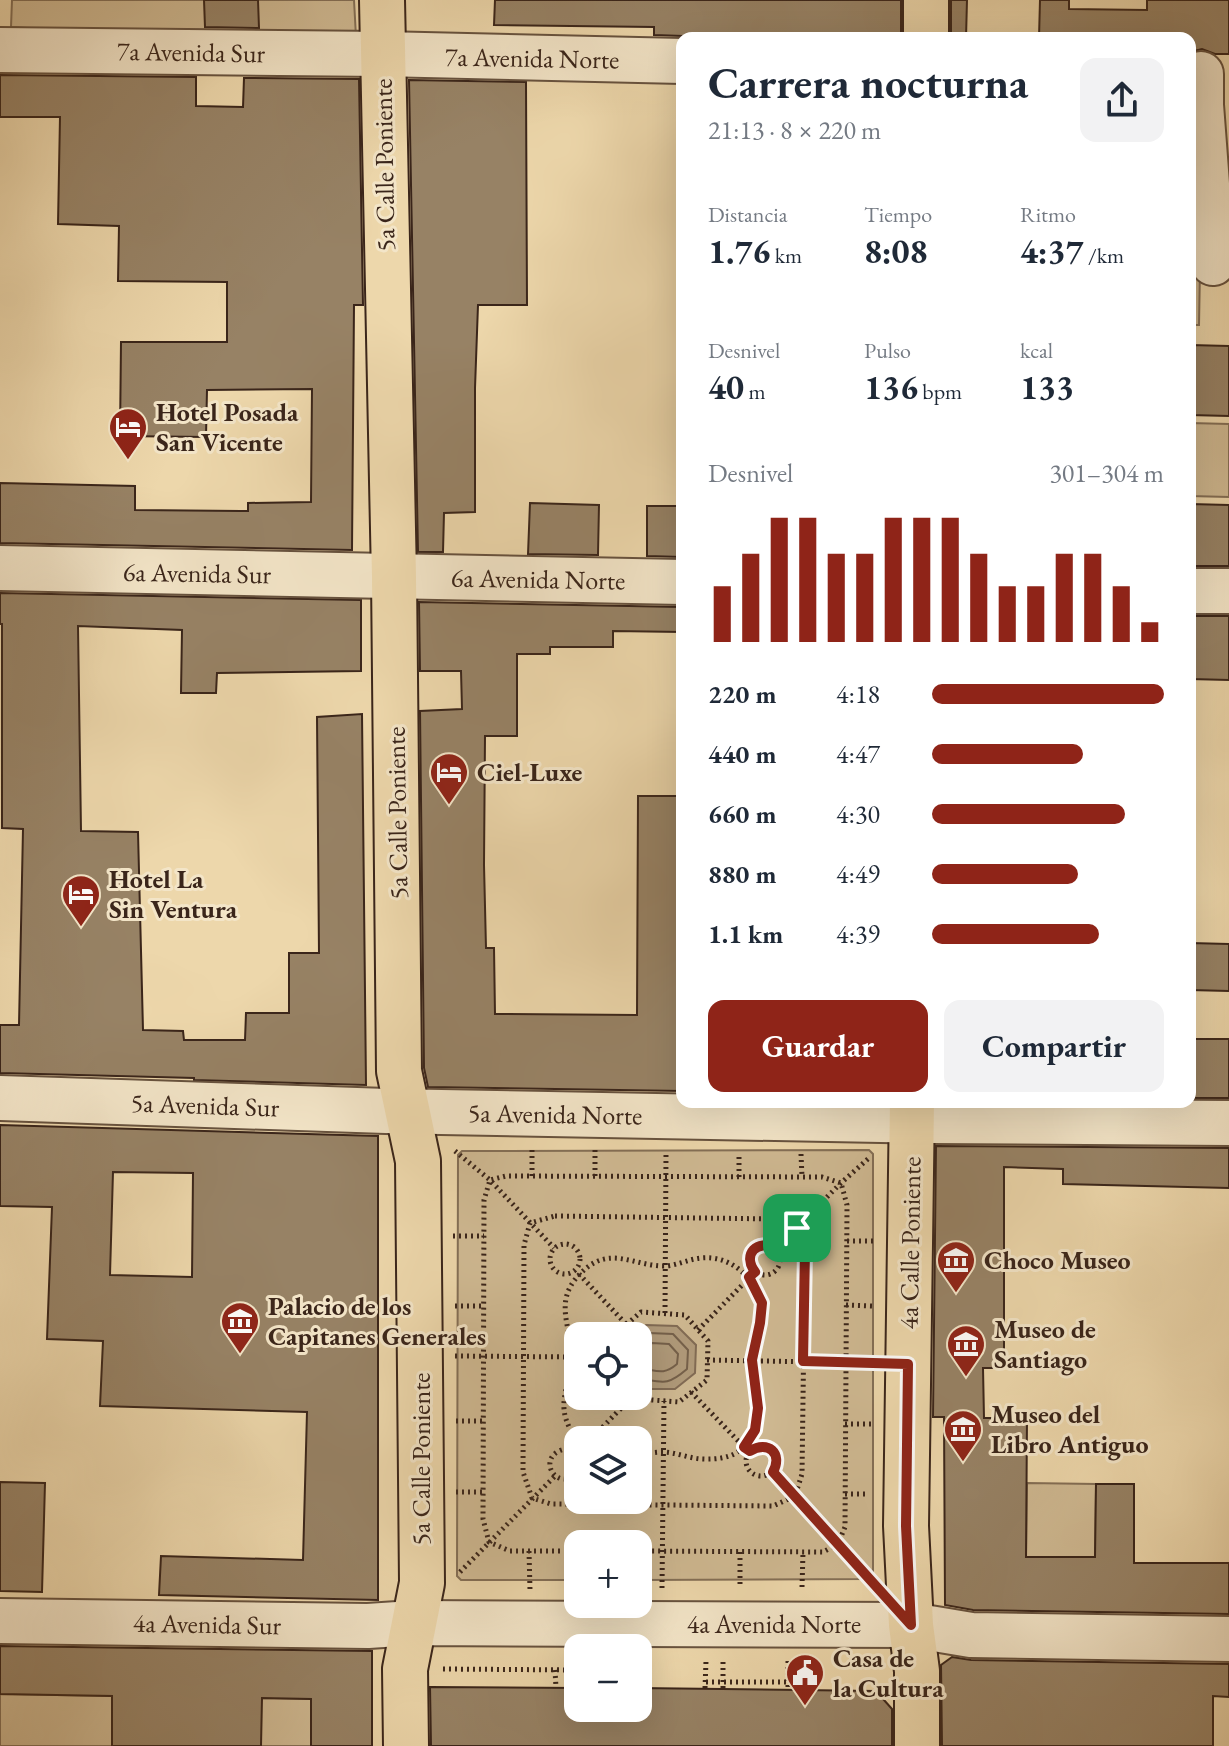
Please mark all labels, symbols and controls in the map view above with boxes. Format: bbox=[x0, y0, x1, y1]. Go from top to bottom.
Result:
street label: 7a Avenida Sur bbox=[117, 34, 266, 70]
street label: 7a Avenida Norte bbox=[445, 39, 619, 77]
text: Carrera nocturna bbox=[708, 54, 1028, 111]
button: share bbox=[1080, 58, 1164, 142]
street label: 5a Calle Poniente bbox=[365, 78, 403, 252]
text: 21:13 · 8 × 220 m bbox=[708, 113, 881, 147]
text: Distancia bbox=[708, 200, 788, 229]
text: Tiempo bbox=[864, 200, 932, 229]
text: Ritmo bbox=[1020, 200, 1076, 229]
text: 1.76 bbox=[708, 229, 770, 273]
text: 8:08 bbox=[864, 229, 928, 273]
text: 4:37 bbox=[1020, 229, 1084, 273]
text: km bbox=[770, 241, 802, 270]
text: /km bbox=[1084, 241, 1124, 270]
text: Desnivel bbox=[708, 336, 780, 365]
text: Pulso bbox=[864, 336, 911, 365]
text: kcal bbox=[1020, 336, 1053, 365]
text: 40 bbox=[708, 365, 744, 409]
text: 136 bbox=[864, 365, 918, 409]
text: 133 bbox=[1020, 365, 1074, 409]
text: m bbox=[744, 377, 766, 406]
text: bpm bbox=[918, 377, 962, 406]
place label: Hotel Posada San Vicente bbox=[156, 395, 299, 459]
hotel icon: Hotel Posada San Vicente bbox=[107, 406, 149, 461]
text: Desnivel bbox=[708, 456, 793, 490]
text: 301–304 m bbox=[1049, 456, 1164, 490]
street label: 6a Avenida Sur bbox=[123, 555, 272, 591]
street label: 6a Avenida Norte bbox=[451, 560, 625, 598]
text: 220 m bbox=[708, 677, 776, 711]
text: 4:18 bbox=[836, 677, 880, 711]
street label: 5a Calle Poniente bbox=[378, 726, 416, 900]
text: 440 m bbox=[708, 737, 776, 771]
text: 4:47 bbox=[836, 737, 880, 771]
hotel icon: Ciel-Luxe bbox=[428, 751, 470, 806]
place label: Ciel-Luxe bbox=[477, 755, 583, 789]
text: 660 m bbox=[708, 797, 776, 831]
text: 4:30 bbox=[836, 797, 880, 831]
text: 880 m bbox=[708, 857, 776, 891]
text: 4:49 bbox=[836, 857, 880, 891]
place label: Hotel La Sin Ventura bbox=[109, 862, 238, 926]
hotel icon: Hotel La Sin Ventura bbox=[60, 873, 102, 928]
text: 1.1 km bbox=[708, 917, 783, 951]
text: 4:39 bbox=[836, 917, 880, 951]
button: Guardar bbox=[708, 1000, 928, 1092]
button: Compartir bbox=[944, 1000, 1164, 1092]
street label: 5a Avenida Sur bbox=[130, 1085, 280, 1125]
street label: 5a Avenida Norte bbox=[468, 1095, 642, 1133]
street label: 4a Calle Poniente bbox=[891, 1156, 929, 1330]
pin bbox=[763, 1194, 831, 1262]
icon: arrive bbox=[775, 1206, 819, 1250]
museum icon: Choco Museo bbox=[935, 1239, 977, 1294]
place label: Choco Museo bbox=[984, 1243, 1131, 1277]
place label: Palacio de los Capitanes Generales bbox=[268, 1289, 486, 1353]
museum icon: Palacio de los Capitanes Generales bbox=[219, 1300, 261, 1355]
place label: Museo de Santiago bbox=[994, 1312, 1096, 1376]
map controls bbox=[564, 1322, 652, 1722]
button: locate bbox=[564, 1322, 652, 1410]
museum icon: Museo de Santiago bbox=[945, 1323, 987, 1378]
street label: 5a Calle Poniente bbox=[404, 1373, 438, 1545]
place label: Museo del Libro Antiguo bbox=[991, 1397, 1149, 1461]
museum icon: Museo del Libro Antiguo bbox=[942, 1408, 984, 1463]
button: layers bbox=[564, 1426, 652, 1514]
button: + bbox=[564, 1530, 652, 1618]
street label: 4a Avenida Sur bbox=[133, 1606, 282, 1642]
street label: 4a Avenida Norte bbox=[687, 1607, 861, 1641]
button: − bbox=[564, 1634, 652, 1722]
place label: Casa de la Cultura bbox=[833, 1641, 944, 1705]
public building icon: Casa de la Cultura bbox=[784, 1652, 826, 1707]

